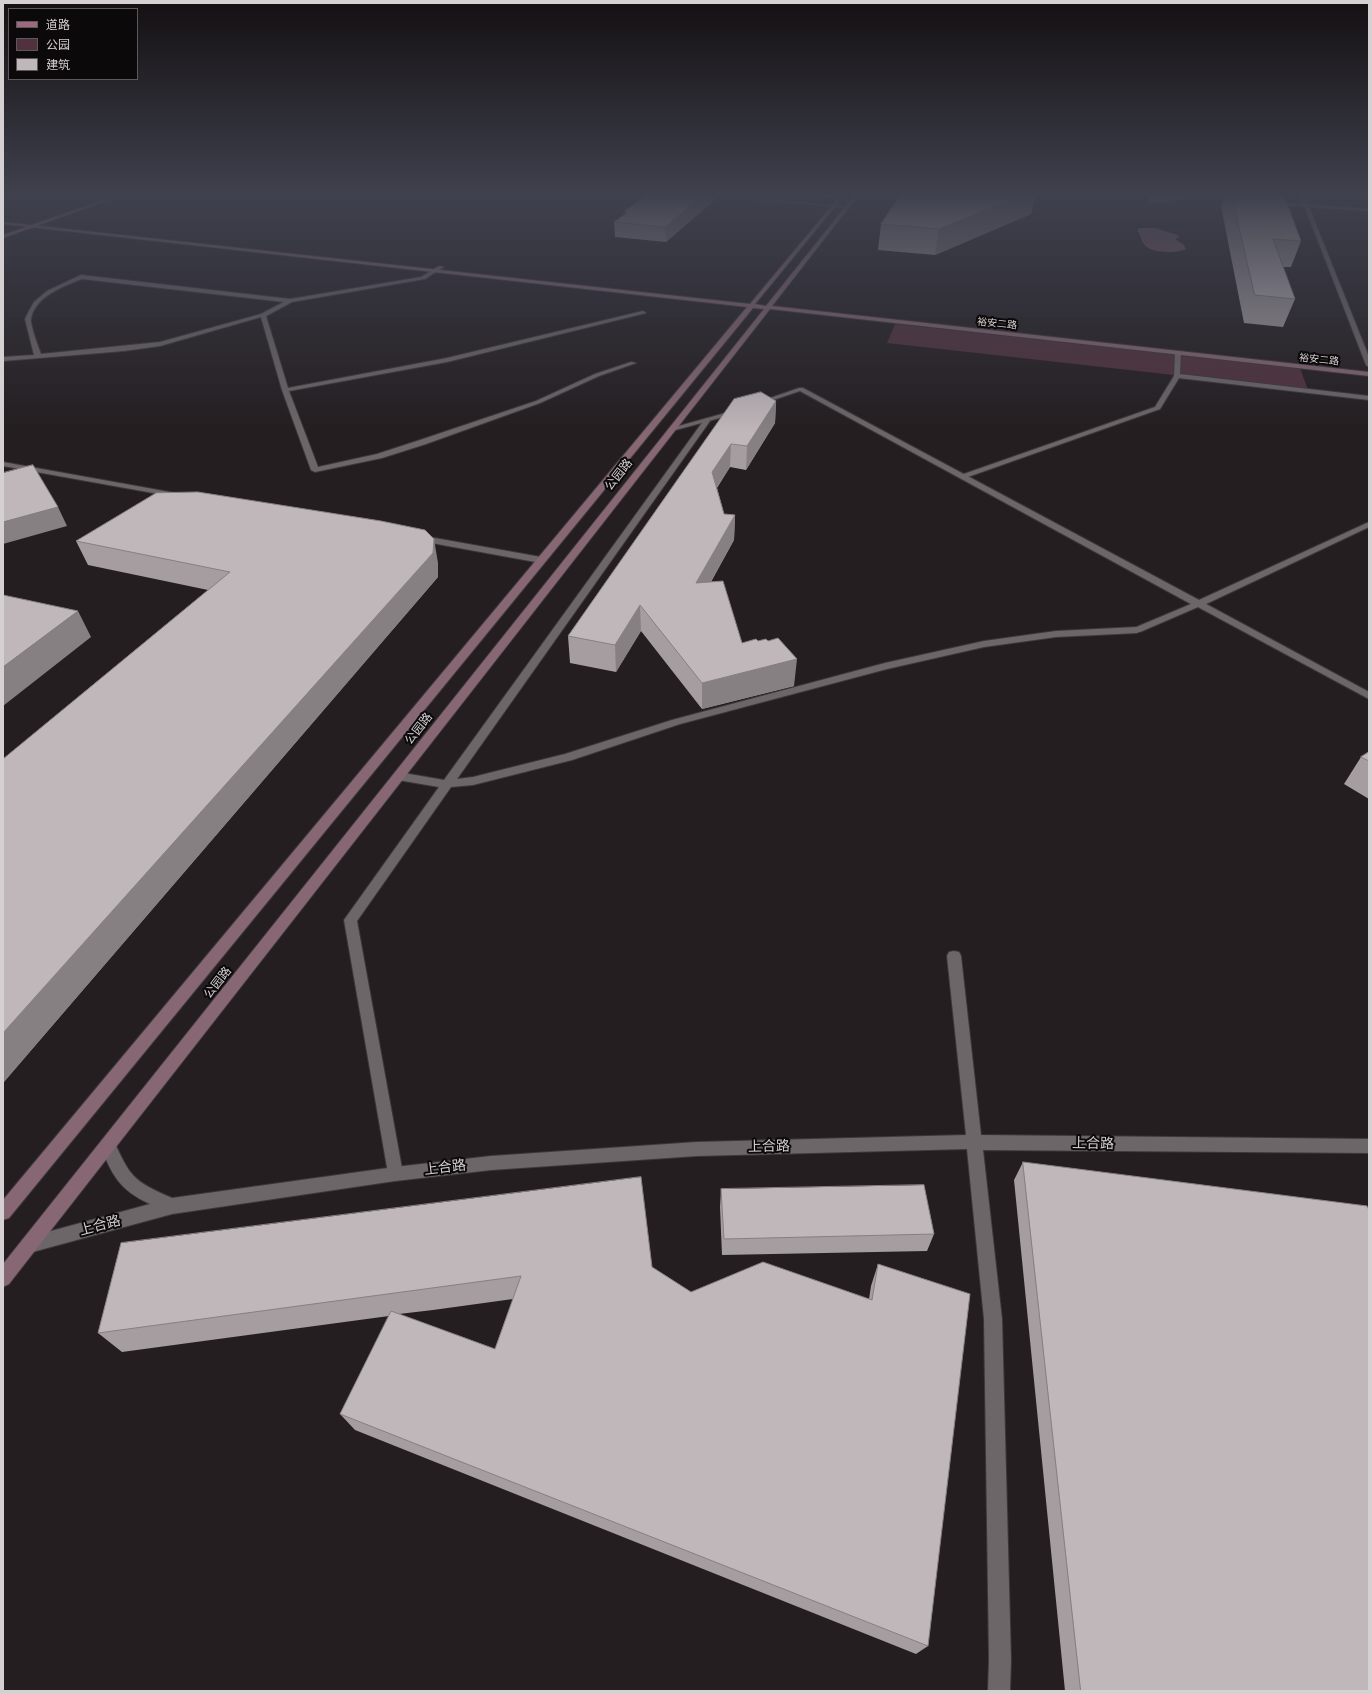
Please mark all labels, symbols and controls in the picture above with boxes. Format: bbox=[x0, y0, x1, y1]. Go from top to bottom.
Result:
legend bbox=[8, 8, 138, 80]
text: 道路 bbox=[46, 16, 70, 33]
text: 公园 bbox=[46, 36, 70, 53]
text: 建筑 bbox=[46, 56, 70, 73]
street label: 裕安二路 bbox=[976, 316, 1018, 332]
street label: 裕安二路 bbox=[1298, 352, 1340, 368]
street label: 公园路 bbox=[602, 456, 636, 494]
street label: 公园路 bbox=[402, 710, 436, 748]
street label: 公园路 bbox=[201, 964, 235, 1002]
street label: 上合路 bbox=[1072, 1135, 1114, 1153]
street label: 上合路 bbox=[748, 1138, 790, 1156]
street label: 上合路 bbox=[423, 1157, 467, 1179]
street label: 上合路 bbox=[78, 1212, 122, 1240]

